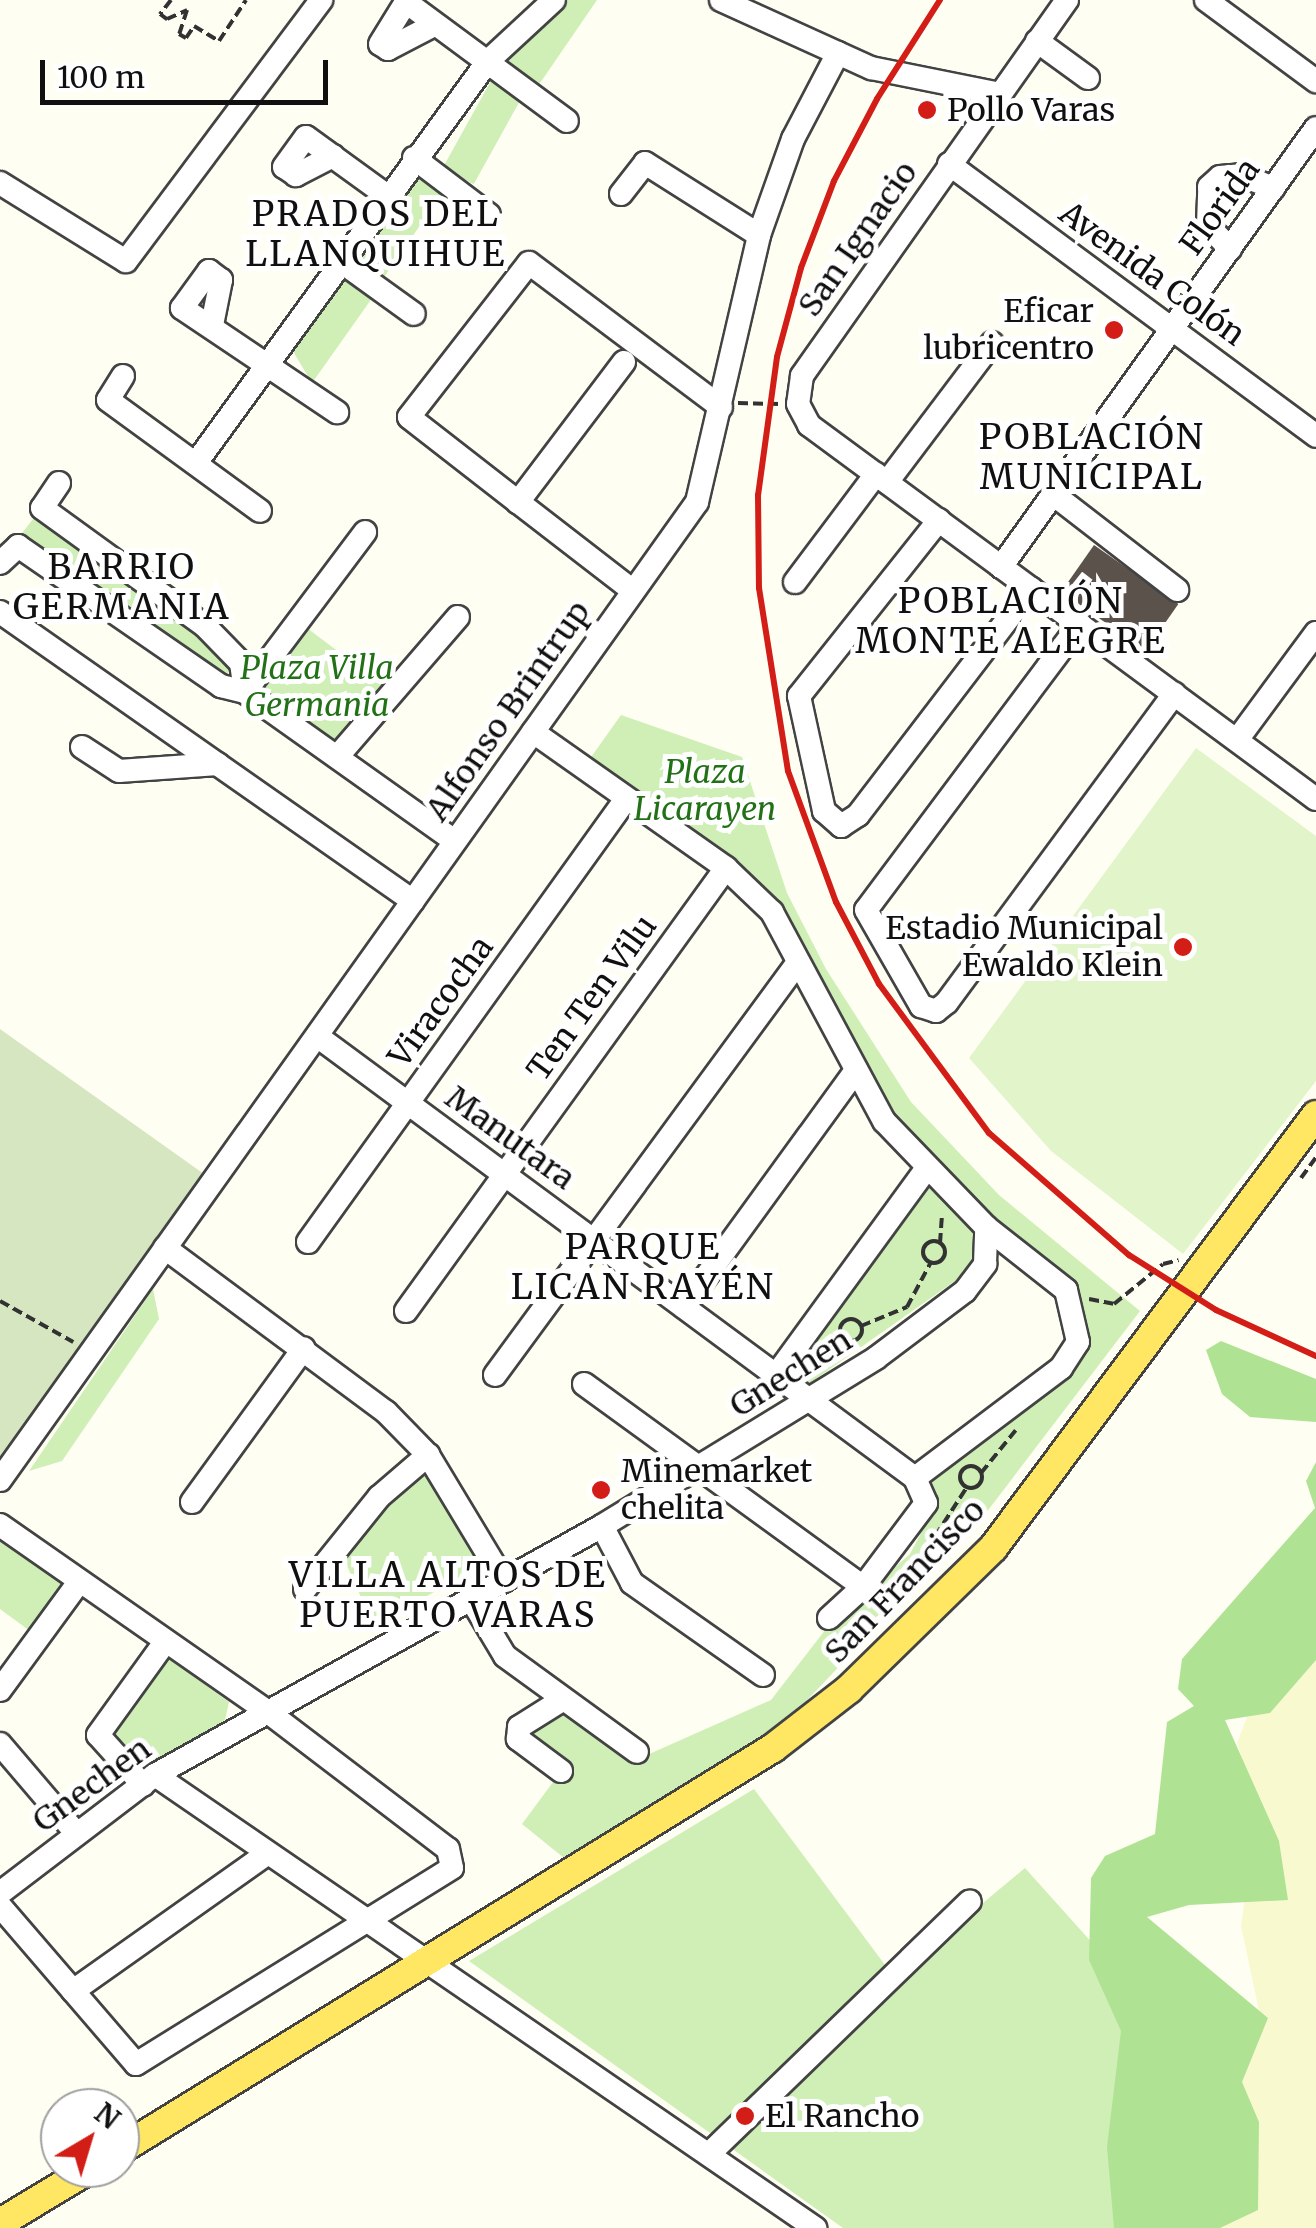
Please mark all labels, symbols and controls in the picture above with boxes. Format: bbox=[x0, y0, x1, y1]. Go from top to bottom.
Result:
scale bar bbox=[45, 40, 332, 102]
text: 100 m bbox=[57, 58, 145, 96]
place label: Pollo Varas bbox=[947, 91, 1115, 129]
marker: Pollo Varas bbox=[916, 99, 938, 121]
street label: Florida bbox=[1172, 151, 1268, 263]
street label: San Ignacio bbox=[791, 154, 925, 324]
district label: PRADOS DEL LLANQUIHUE bbox=[245, 193, 507, 275]
street label: Avenida Colón bbox=[1052, 194, 1252, 354]
place label: Eficar lubricentro bbox=[923, 293, 1094, 368]
marker: Eficar lubricentro bbox=[1103, 319, 1125, 341]
district label: POBLACIÓN MUNICIPAL bbox=[979, 416, 1205, 498]
district label: BARRIO GERMANIA bbox=[13, 546, 231, 628]
district label: POBLACIÓN MONTE ALEGRE bbox=[855, 580, 1167, 662]
street label: Alfonso Brintrup bbox=[418, 594, 598, 828]
park label: Plaza Villa Germania bbox=[240, 650, 394, 725]
park label: Plaza Licarayen bbox=[634, 754, 776, 829]
street label: Ten Ten Vilu bbox=[519, 908, 665, 1088]
place label: Estadio Municipal Ewaldo Klein bbox=[885, 910, 1163, 985]
street label: Viracocha bbox=[381, 929, 501, 1075]
marker: Estadio Municipal Ewaldo Klein bbox=[1172, 936, 1194, 958]
street label: Manutara bbox=[438, 1078, 582, 1198]
district label: PARQUE LICAN RAYÉN bbox=[511, 1226, 775, 1308]
street label: Gnechen bbox=[723, 1321, 859, 1425]
place label: Minemarket chelita bbox=[621, 1453, 812, 1528]
marker: Minemarket chelita bbox=[590, 1479, 612, 1501]
street label: San Francisco bbox=[817, 1491, 993, 1671]
district label: VILLA ALTOS DE PUERTO VARAS bbox=[289, 1554, 607, 1636]
street label: Gnechen bbox=[26, 1730, 158, 1840]
north arrow bbox=[40, 2088, 140, 2188]
text: N bbox=[87, 2095, 127, 2137]
place label: El Rancho bbox=[765, 2097, 919, 2135]
marker: El Rancho bbox=[734, 2105, 756, 2127]

